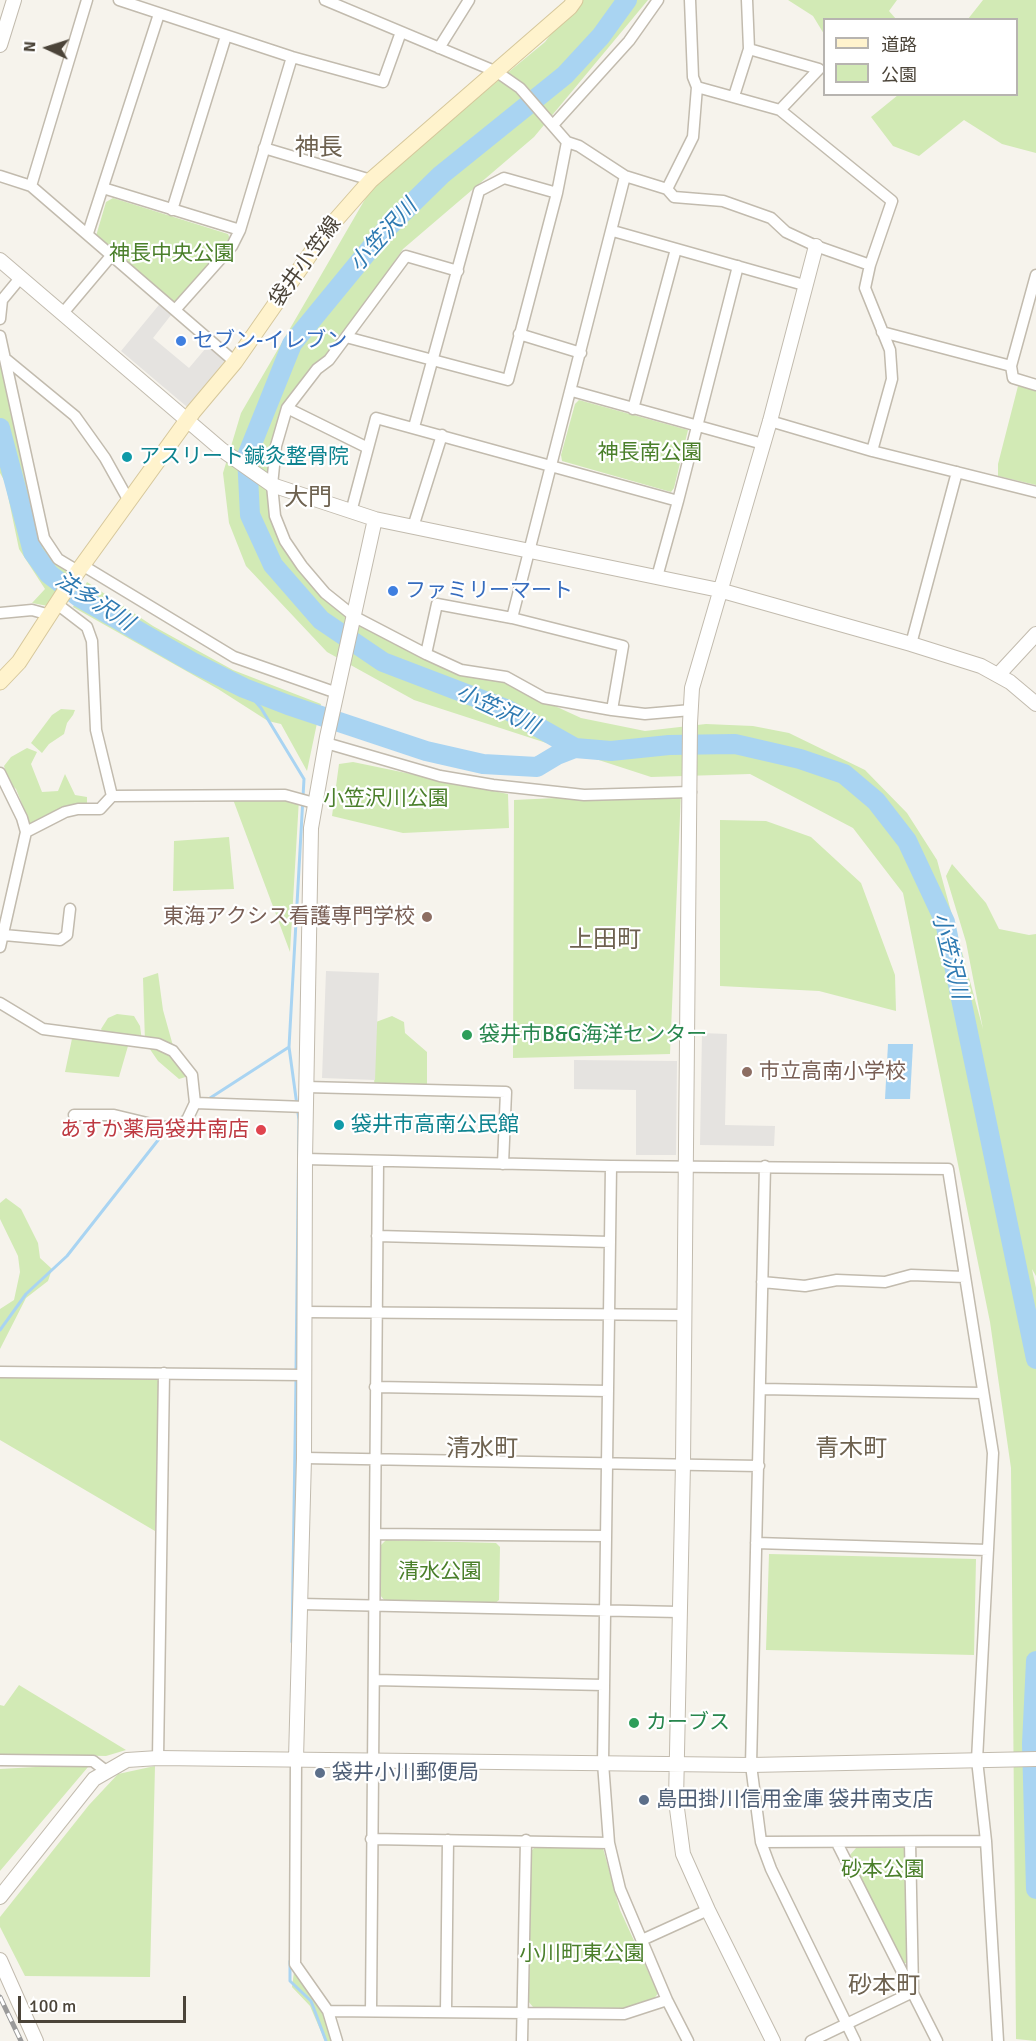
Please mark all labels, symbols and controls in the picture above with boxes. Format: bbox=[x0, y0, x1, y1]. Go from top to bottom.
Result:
north arrow bbox=[18, 18, 78, 78]
legend bbox=[823, 18, 1018, 96]
text: 道路 bbox=[881, 34, 917, 56]
text: N bbox=[20, 40, 40, 53]
text: 公園 bbox=[881, 64, 917, 86]
district label: 神長 bbox=[295, 135, 343, 163]
water label: 小笠沢川 bbox=[345, 194, 423, 278]
street label: 袋井小笠線 bbox=[265, 212, 347, 312]
park label: 神長中央公園 bbox=[109, 241, 235, 267]
place label: セブン-イレブン bbox=[193, 328, 347, 354]
marker: セブン-イレブン bbox=[174, 334, 188, 348]
park label: 神長南公園 bbox=[598, 440, 702, 466]
place label: アスリート鍼灸整骨院 bbox=[139, 444, 349, 470]
marker: アスリート鍼灸整骨院 bbox=[120, 450, 134, 464]
district label: 大門 bbox=[284, 485, 332, 513]
water label: 法多沢川 bbox=[50, 567, 138, 637]
place label: ファミリーマート bbox=[405, 578, 573, 604]
marker: ファミリーマート bbox=[386, 584, 400, 598]
water label: 小笠沢川 bbox=[452, 679, 542, 741]
park label: 小笠沢川公園 bbox=[323, 786, 449, 812]
place label: 東海アクシス看護専門学校 bbox=[163, 904, 415, 930]
marker: 東海アクシス看護専門学校 bbox=[420, 910, 434, 924]
water label: 小笠沢川 bbox=[926, 910, 972, 1002]
district label: 上田町 bbox=[569, 927, 641, 955]
place label: 袋井市B&G海洋センター bbox=[479, 1022, 707, 1048]
marker: 袋井市B&G海洋センター bbox=[460, 1028, 474, 1042]
place label: 市立高南小学校 bbox=[759, 1059, 906, 1085]
marker: 市立高南小学校 bbox=[740, 1065, 754, 1079]
place label: 袋井市高南公民館 bbox=[351, 1112, 519, 1138]
place label: あすか薬局袋井南店 bbox=[60, 1117, 249, 1143]
marker: 袋井市高南公民館 bbox=[332, 1118, 346, 1132]
marker: あすか薬局袋井南店 bbox=[254, 1123, 268, 1137]
district label: 清水町 bbox=[446, 1436, 518, 1464]
district label: 青木町 bbox=[815, 1436, 887, 1464]
park label: 清水公園 bbox=[398, 1559, 482, 1585]
place label: カーブス bbox=[646, 1710, 730, 1736]
marker: カーブス bbox=[627, 1716, 641, 1730]
place label: 袋井小川郵便局 bbox=[332, 1760, 479, 1786]
marker: 袋井小川郵便局 bbox=[313, 1766, 327, 1780]
place label: 島田掛川信用金庫 袋井南支店 bbox=[656, 1787, 934, 1813]
marker: 島田掛川信用金庫 袋井南支店 bbox=[637, 1793, 651, 1807]
park label: 砂本公園 bbox=[841, 1857, 925, 1883]
park label: 小川町東公園 bbox=[519, 1941, 645, 1967]
district label: 砂本町 bbox=[848, 1973, 920, 2001]
scale bar bbox=[21, 1984, 189, 2022]
text: 100 m bbox=[29, 1995, 76, 2017]

